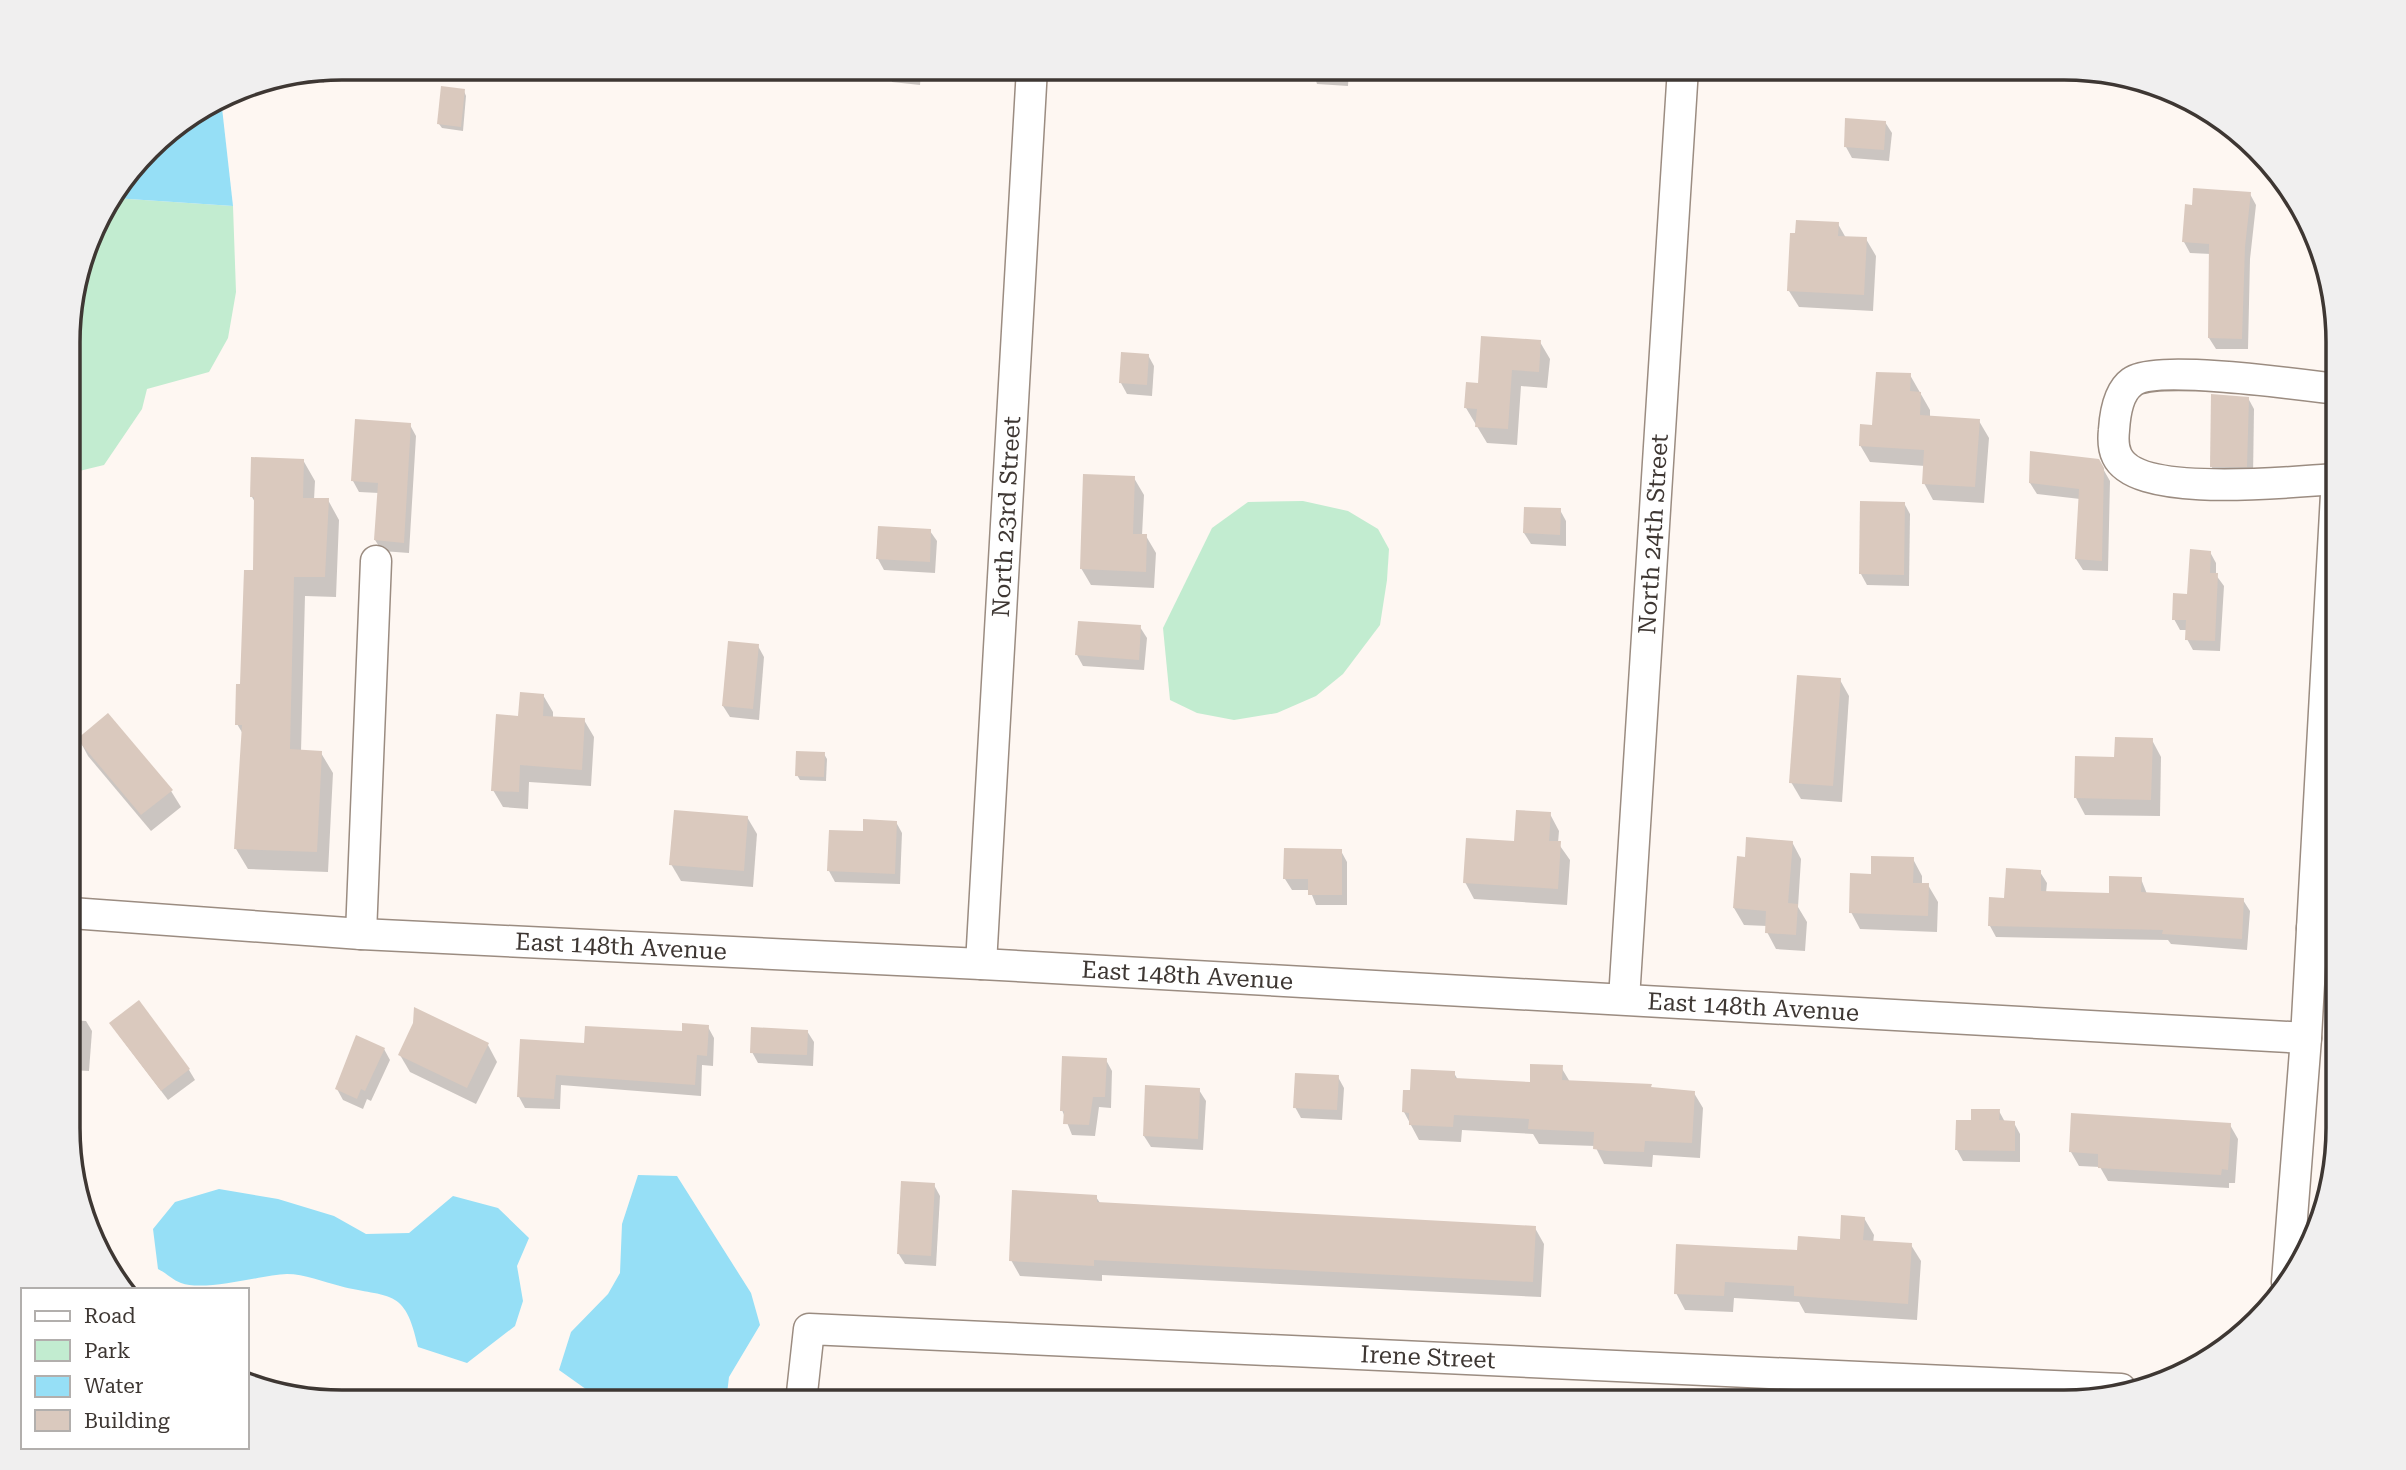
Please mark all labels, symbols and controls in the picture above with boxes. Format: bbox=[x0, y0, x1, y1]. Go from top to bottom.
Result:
street label: North 23rd Street bbox=[987, 415, 1026, 618]
street label: North 24th Street bbox=[1633, 433, 1674, 635]
street label: East 148th Avenue bbox=[514, 927, 727, 966]
street label: East 148th Avenue bbox=[1081, 956, 1294, 995]
street label: East 148th Avenue bbox=[1647, 987, 1860, 1027]
legend bbox=[21, 1288, 248, 1449]
text: Road bbox=[84, 1304, 136, 1328]
text: Park bbox=[84, 1339, 130, 1363]
street label: Irene Street bbox=[1360, 1340, 1496, 1374]
text: Water bbox=[84, 1374, 144, 1398]
text: Building bbox=[84, 1409, 170, 1433]

